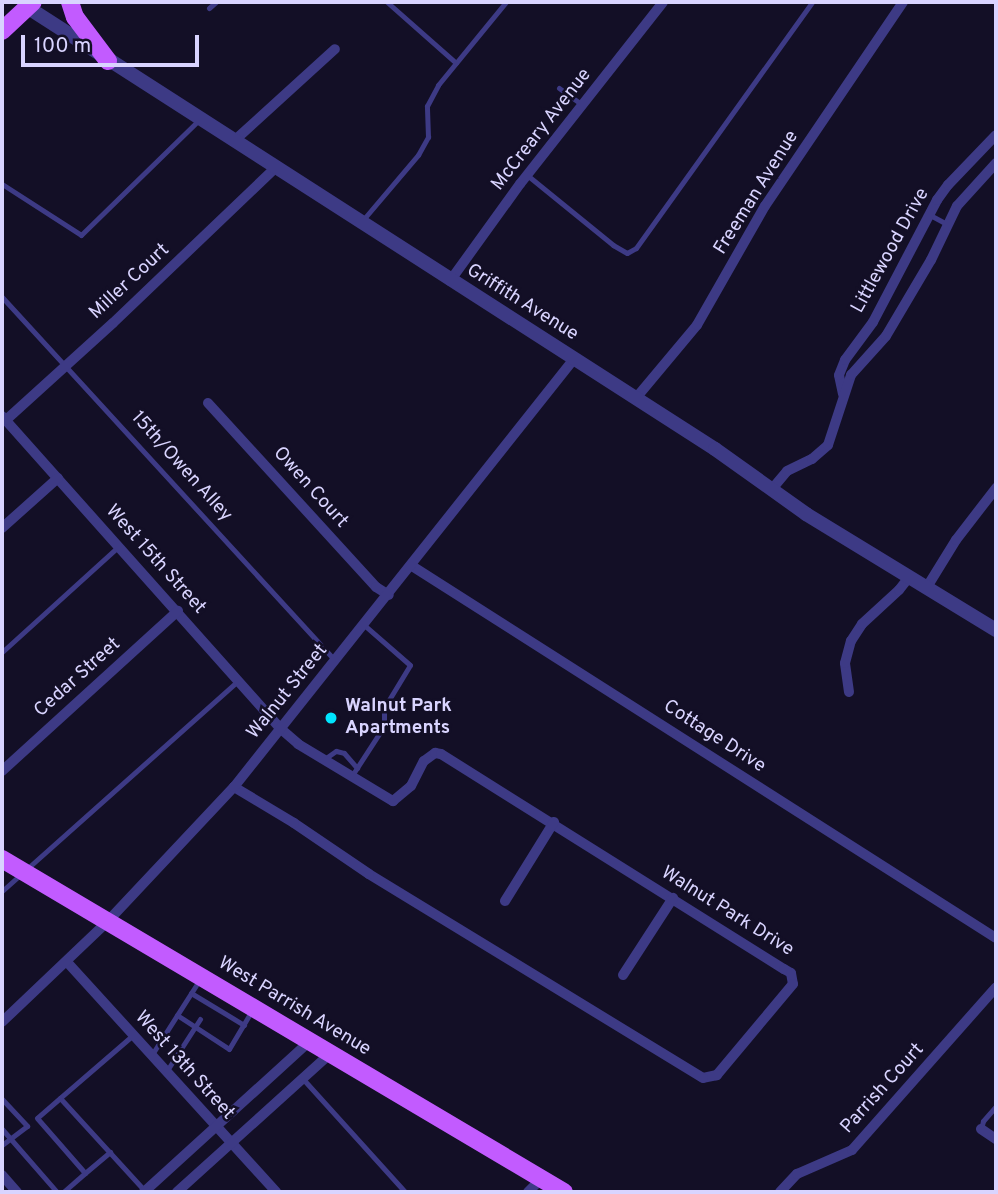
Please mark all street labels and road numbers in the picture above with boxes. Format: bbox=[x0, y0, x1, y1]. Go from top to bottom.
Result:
street label: McCreary Avenue bbox=[487, 64, 597, 196]
street label: Freeman Avenue bbox=[710, 127, 804, 259]
street label: Littlewood Drive bbox=[847, 184, 935, 318]
street label: Miller Court bbox=[85, 239, 175, 325]
street label: Griffith Avenue bbox=[462, 259, 582, 347]
street label: 15th/Owen Alley bbox=[125, 407, 237, 527]
street label: Owen Court bbox=[268, 443, 352, 533]
street label: West 15th Street bbox=[100, 501, 210, 619]
street label: Cedar Street bbox=[30, 633, 126, 723]
street label: Walnut Street bbox=[243, 640, 333, 744]
street label: Cottage Drive bbox=[659, 696, 769, 778]
street label: Walnut Park Drive bbox=[656, 862, 798, 962]
street label: West Parrish Avenue bbox=[213, 952, 375, 1062]
street label: West 13th Street bbox=[129, 1007, 239, 1125]
street label: Parrish Court bbox=[836, 1039, 930, 1139]

